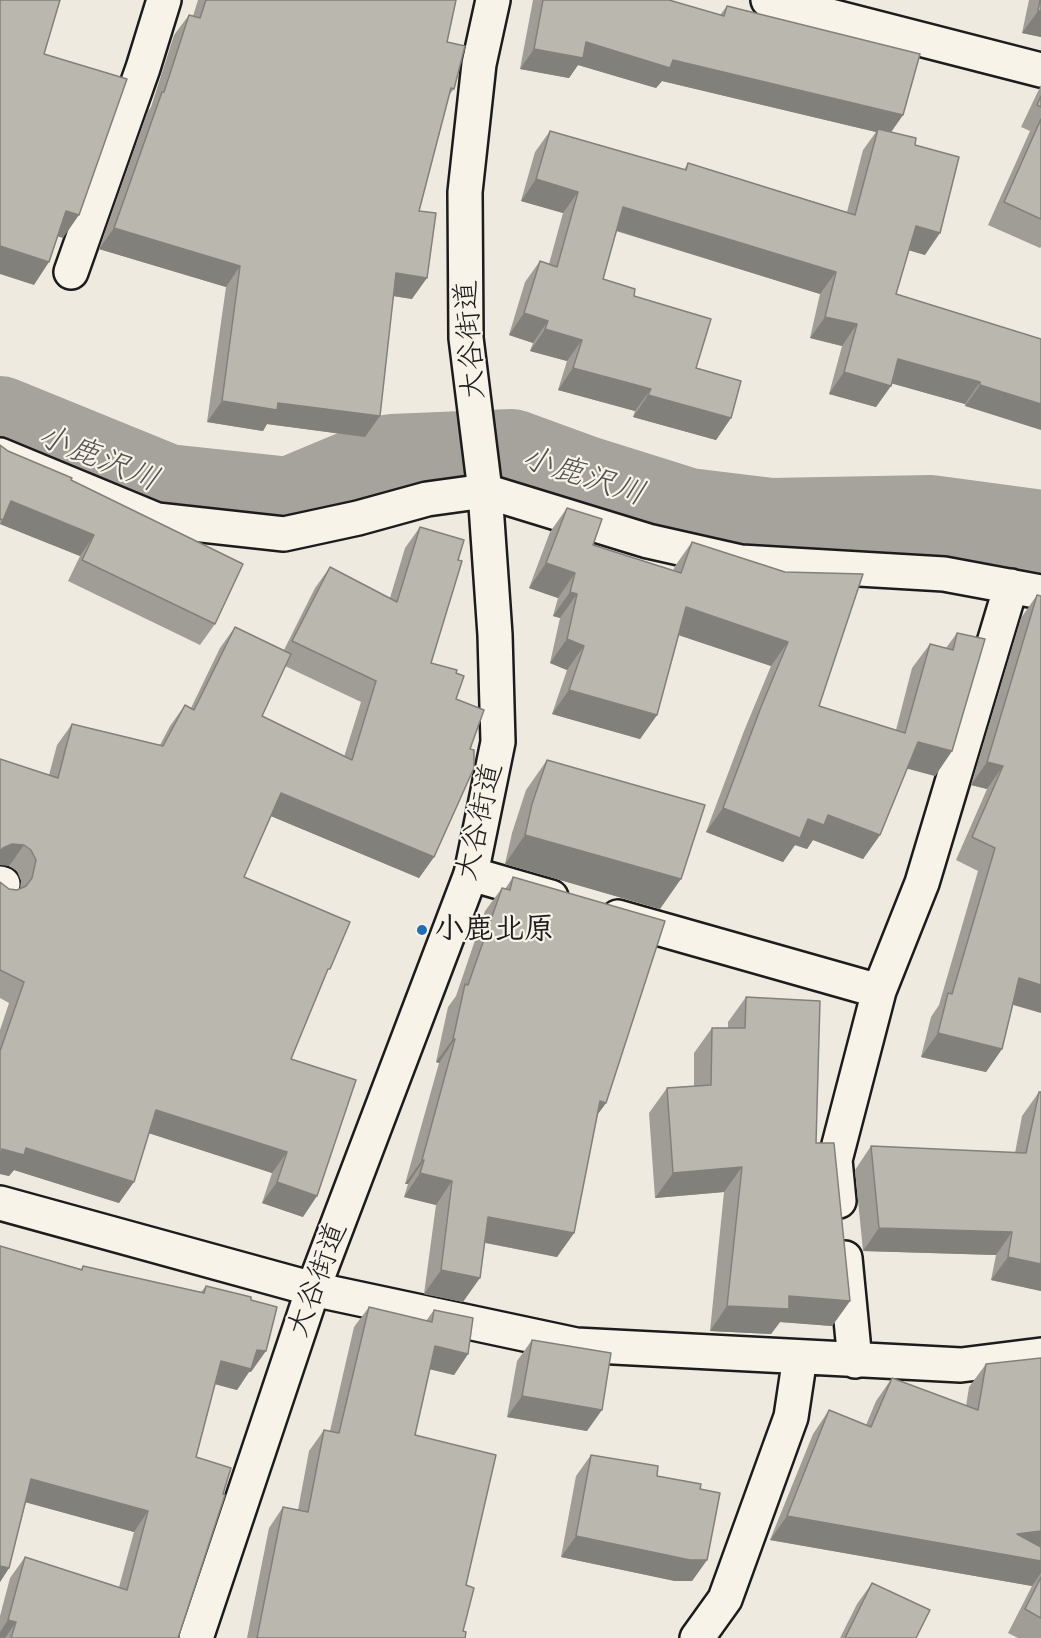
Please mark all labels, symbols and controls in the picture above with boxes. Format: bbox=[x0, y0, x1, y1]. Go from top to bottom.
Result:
street label: 大谷街道 bbox=[449, 279, 493, 401]
water label: 小鹿沢川 bbox=[31, 417, 165, 501]
water label: 小鹿沢川 bbox=[516, 439, 650, 515]
street label: 大谷街道 bbox=[449, 759, 511, 885]
place label: 小鹿北原 bbox=[434, 912, 554, 948]
marker: 小鹿北原 bbox=[415, 923, 429, 937]
street label: 大谷街道 bbox=[281, 1217, 355, 1343]

